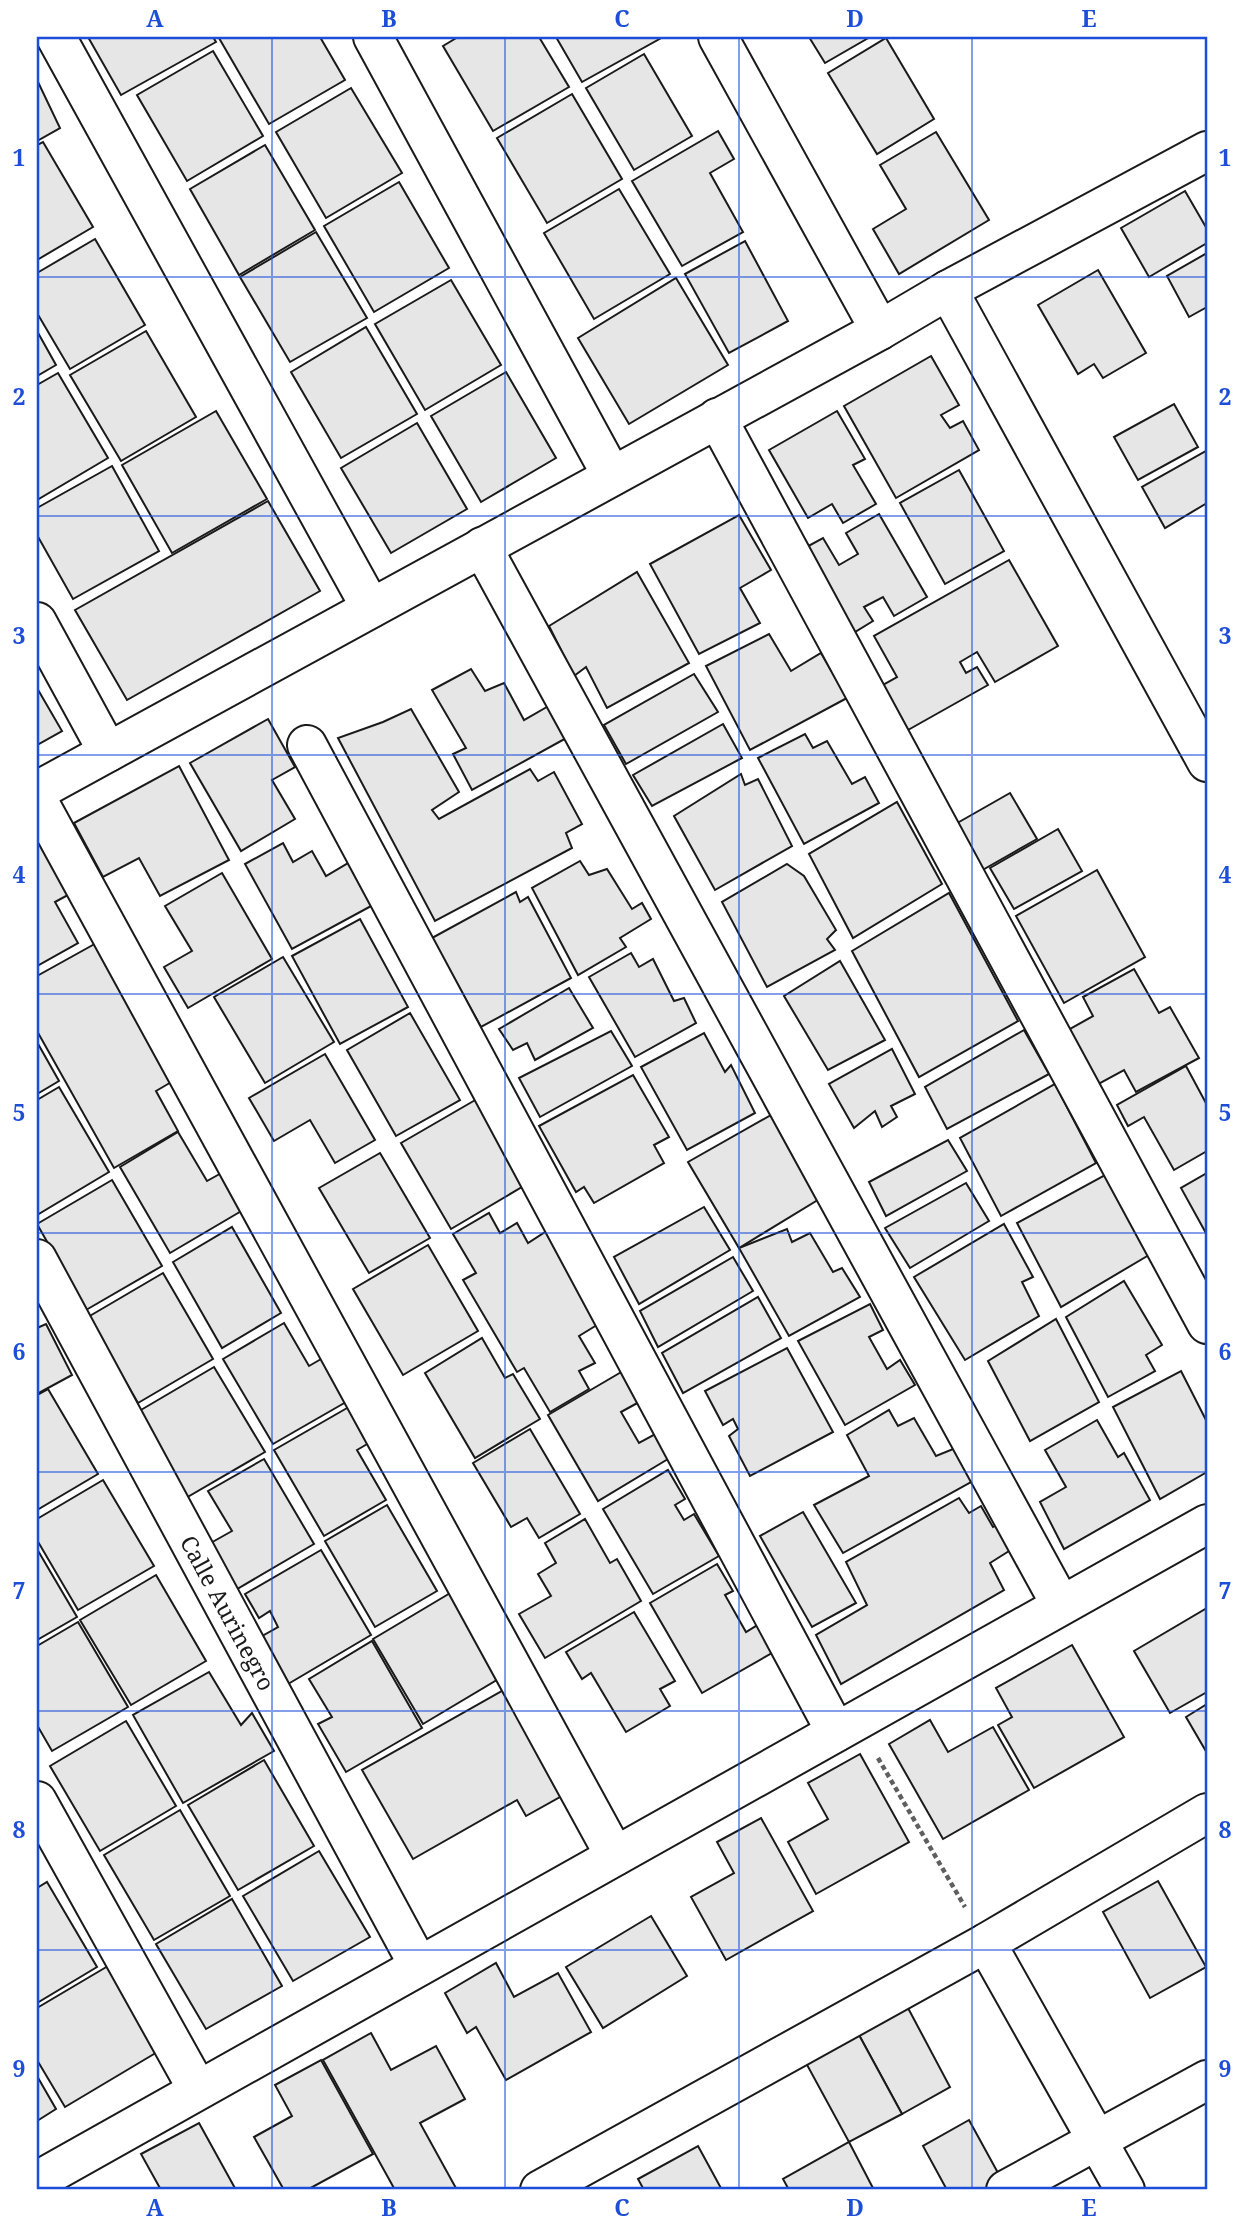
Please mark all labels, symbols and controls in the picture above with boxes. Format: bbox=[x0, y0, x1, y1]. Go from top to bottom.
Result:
text: A bbox=[146, 2, 164, 34]
text: B bbox=[381, 2, 397, 34]
text: C bbox=[614, 2, 630, 34]
text: D bbox=[846, 2, 864, 34]
text: E bbox=[1081, 2, 1097, 34]
text: 1 bbox=[13, 141, 26, 173]
text: 1 bbox=[1219, 141, 1232, 173]
text: 2 bbox=[13, 380, 26, 412]
text: 2 bbox=[1219, 380, 1232, 412]
text: 3 bbox=[13, 619, 26, 651]
text: 3 bbox=[1219, 619, 1232, 651]
text: 4 bbox=[13, 858, 26, 890]
text: 4 bbox=[1219, 858, 1232, 890]
text: 5 bbox=[13, 1096, 26, 1128]
text: 5 bbox=[1219, 1096, 1232, 1128]
text: 6 bbox=[13, 1335, 26, 1367]
text: 6 bbox=[1219, 1335, 1232, 1367]
street label: Calle Aurinegro bbox=[173, 1529, 283, 1696]
text: 7 bbox=[13, 1574, 26, 1606]
text: 7 bbox=[1219, 1574, 1232, 1606]
text: 8 bbox=[13, 1813, 26, 1845]
text: 8 bbox=[1219, 1813, 1232, 1845]
text: 9 bbox=[13, 2052, 26, 2084]
text: 9 bbox=[1219, 2052, 1232, 2084]
text: A bbox=[146, 2191, 164, 2223]
text: B bbox=[381, 2191, 397, 2223]
text: C bbox=[614, 2191, 630, 2223]
text: D bbox=[846, 2191, 864, 2223]
text: E bbox=[1081, 2191, 1097, 2223]

